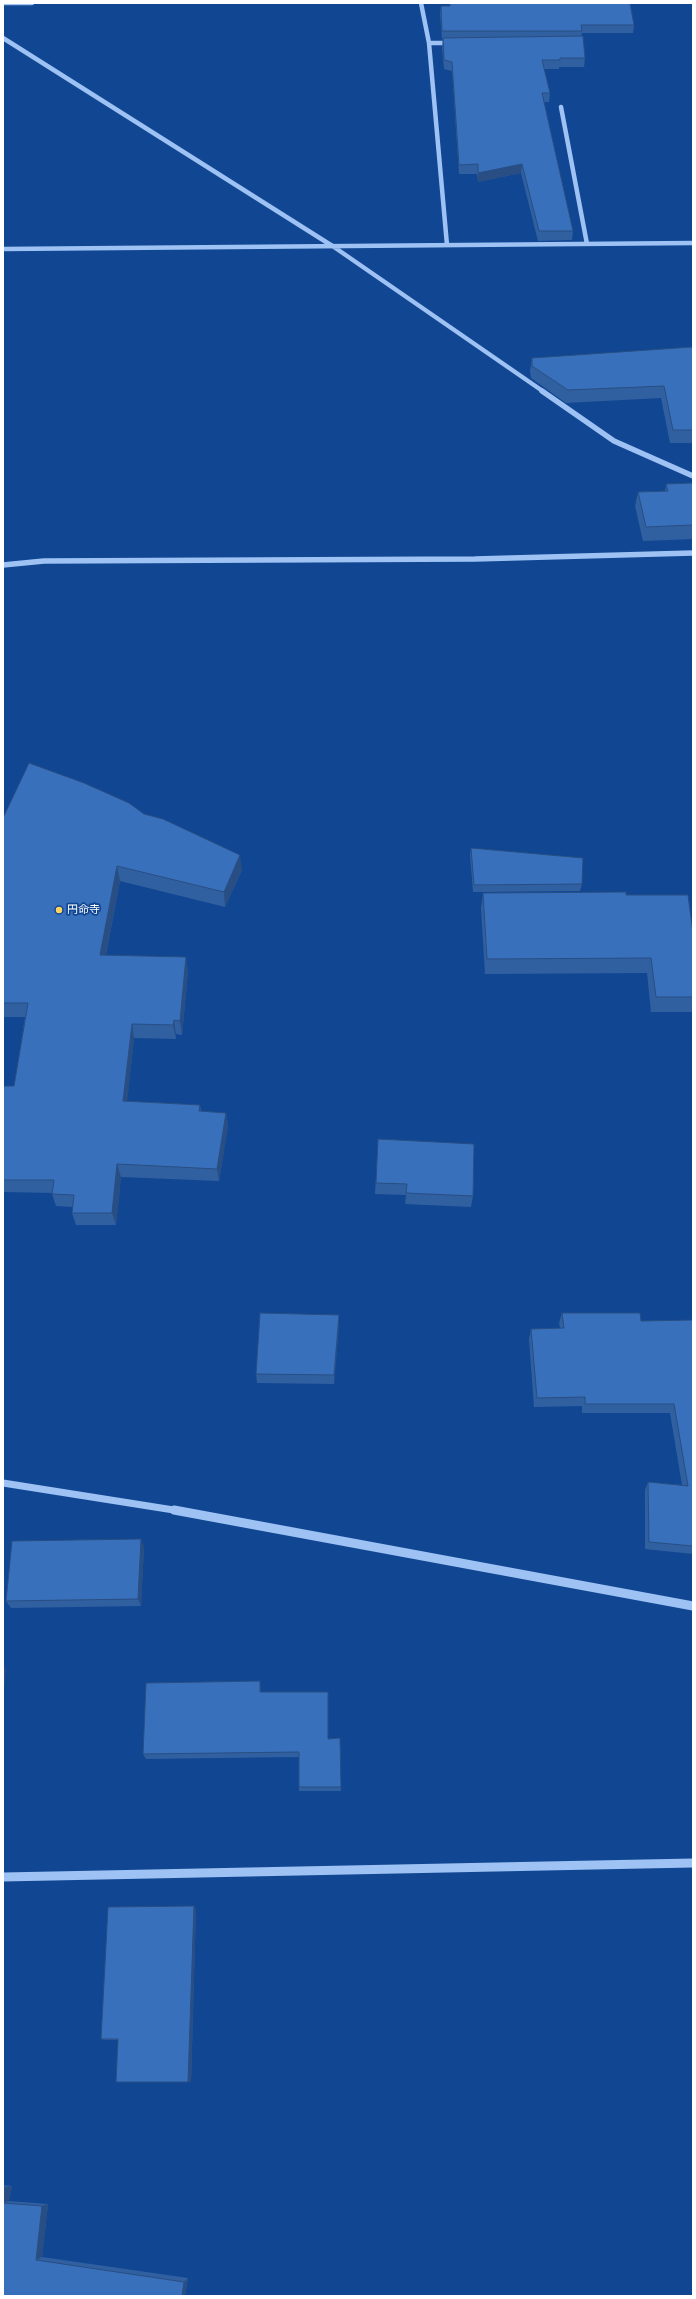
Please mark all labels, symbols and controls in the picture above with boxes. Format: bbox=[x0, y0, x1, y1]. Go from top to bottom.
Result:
place label: 円命寺 bbox=[67, 903, 100, 917]
marker: 円命寺 bbox=[54, 905, 64, 915]

